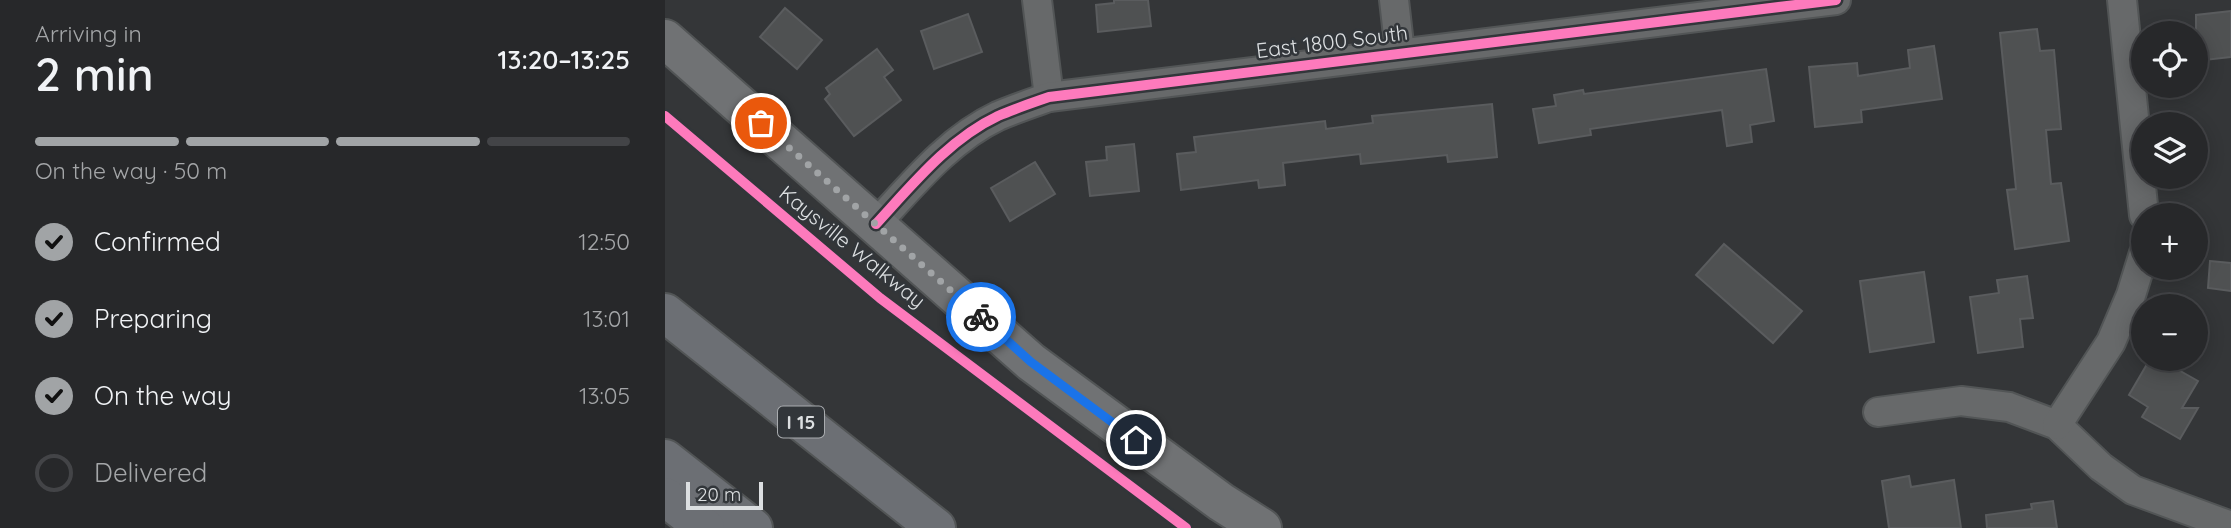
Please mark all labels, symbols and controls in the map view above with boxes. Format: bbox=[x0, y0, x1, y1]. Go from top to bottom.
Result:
text: Arriving in bbox=[35, 19, 142, 48]
street label: East 1800 South bbox=[1255, 19, 1409, 63]
map controls bbox=[2131, 21, 2208, 371]
button: locate bbox=[2131, 21, 2208, 98]
text: 13:20–13:25 bbox=[498, 43, 630, 76]
text: 2 min bbox=[35, 45, 154, 103]
pin bbox=[731, 93, 791, 153]
icon: bag bbox=[742, 104, 780, 142]
button: layers bbox=[2131, 112, 2208, 189]
text: On the way · 50 m bbox=[35, 156, 227, 185]
street label: Kaysville Walkway bbox=[774, 179, 931, 313]
button: + bbox=[2131, 203, 2208, 280]
icon: check bbox=[35, 223, 73, 261]
text: Confirmed bbox=[94, 225, 221, 258]
text: 12:50 bbox=[578, 227, 630, 256]
courier bbox=[946, 282, 1016, 352]
button: − bbox=[2131, 294, 2208, 371]
icon: bike bbox=[962, 298, 1000, 336]
icon: check bbox=[35, 300, 73, 338]
text: Preparing bbox=[94, 302, 212, 335]
text: 13:01 bbox=[583, 304, 630, 333]
icon: check bbox=[35, 377, 73, 415]
text: On the way bbox=[94, 379, 232, 412]
text: 13:05 bbox=[579, 381, 630, 410]
road number: I 15 bbox=[778, 406, 824, 438]
pin bbox=[1106, 410, 1166, 470]
icon: home bbox=[1117, 421, 1155, 459]
text: Delivered bbox=[94, 456, 207, 489]
scale bar bbox=[686, 479, 763, 511]
text: 20 m bbox=[697, 482, 741, 506]

